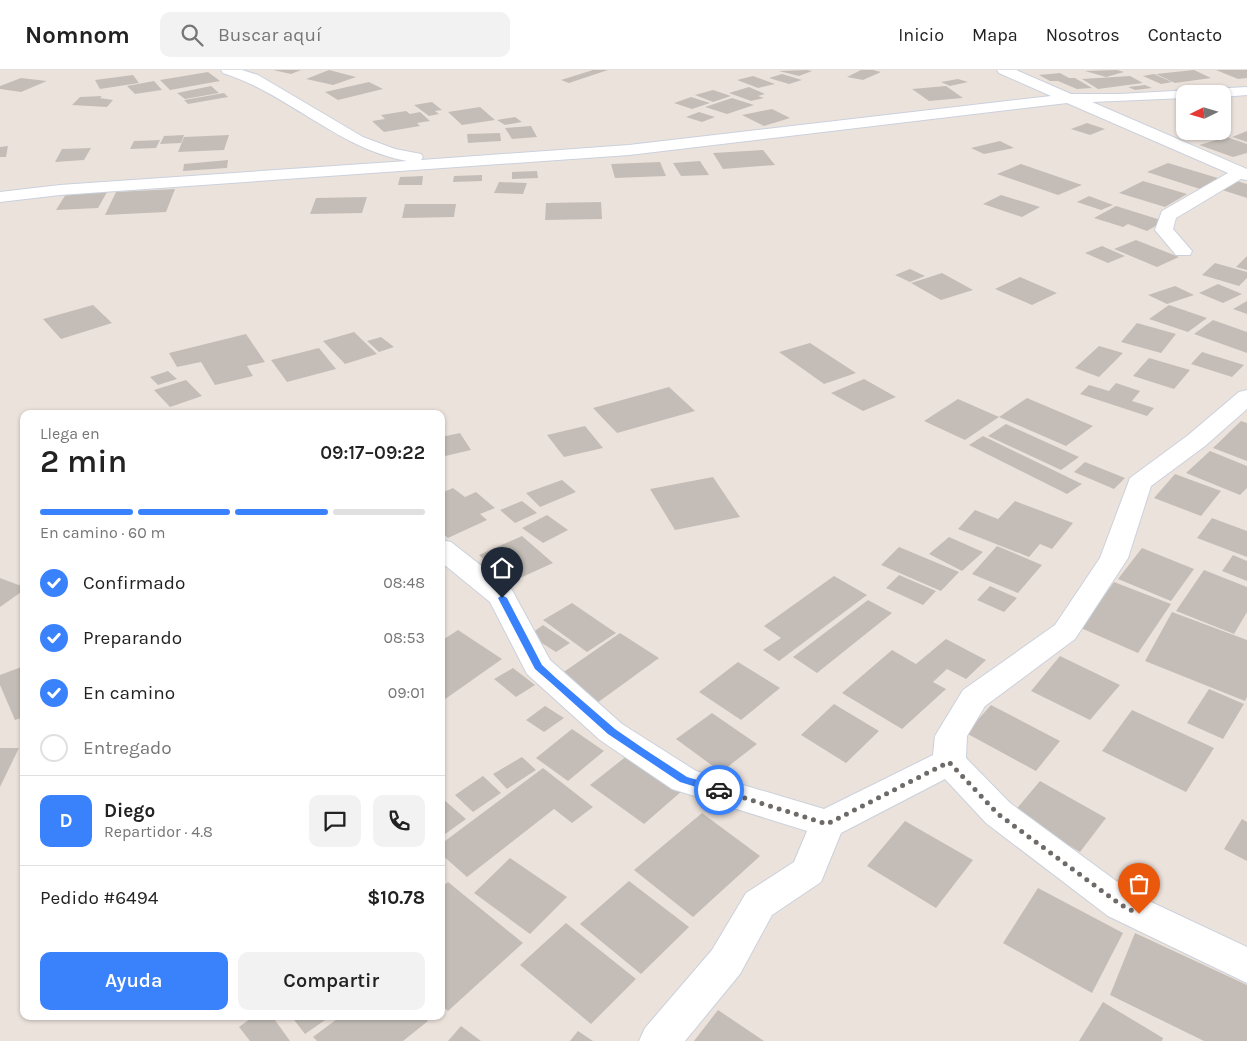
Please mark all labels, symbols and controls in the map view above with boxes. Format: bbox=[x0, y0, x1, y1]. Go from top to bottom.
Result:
search box bbox=[160, 12, 510, 57]
text: Nomnom bbox=[25, 21, 130, 49]
icon: search bbox=[178, 21, 206, 49]
text: Buscar aquí bbox=[218, 24, 322, 46]
text: Inicio bbox=[898, 24, 944, 46]
text: Mapa bbox=[972, 24, 1018, 46]
text: Nosotros bbox=[1046, 24, 1120, 46]
text: Contacto bbox=[1148, 24, 1222, 46]
north arrow bbox=[1176, 85, 1231, 140]
map controls bbox=[1176, 85, 1231, 140]
text: Llega en bbox=[40, 424, 100, 443]
text: 09:17–09:22 bbox=[320, 442, 425, 464]
text: 2 min bbox=[40, 443, 127, 480]
text: En camino · 60 m bbox=[40, 523, 166, 542]
pin bbox=[481, 547, 523, 598]
icon: home bbox=[488, 554, 516, 582]
icon: check bbox=[40, 569, 68, 597]
text: Confirmado bbox=[83, 572, 185, 594]
text: 08:48 bbox=[383, 573, 425, 592]
icon: check bbox=[40, 624, 68, 652]
text: Preparando bbox=[83, 627, 182, 649]
text: 08:53 bbox=[384, 628, 425, 647]
icon: check bbox=[40, 679, 68, 707]
text: En camino bbox=[83, 682, 175, 704]
text: 09:01 bbox=[388, 683, 425, 702]
text: Entregado bbox=[83, 737, 172, 759]
courier bbox=[694, 765, 744, 815]
icon: car bbox=[705, 776, 733, 804]
button: chat bbox=[309, 795, 361, 847]
button: phone bbox=[373, 795, 425, 847]
text: Diego bbox=[104, 800, 155, 822]
text: D bbox=[59, 810, 73, 832]
text: Repartidor · 4.8 bbox=[104, 822, 213, 841]
pin bbox=[1118, 863, 1160, 914]
icon: bag bbox=[1125, 870, 1153, 898]
text: Pedido #6494 bbox=[40, 887, 158, 909]
text: $10.78 bbox=[367, 887, 425, 909]
button: Ayuda bbox=[40, 952, 228, 1010]
button: Compartir bbox=[238, 952, 425, 1010]

